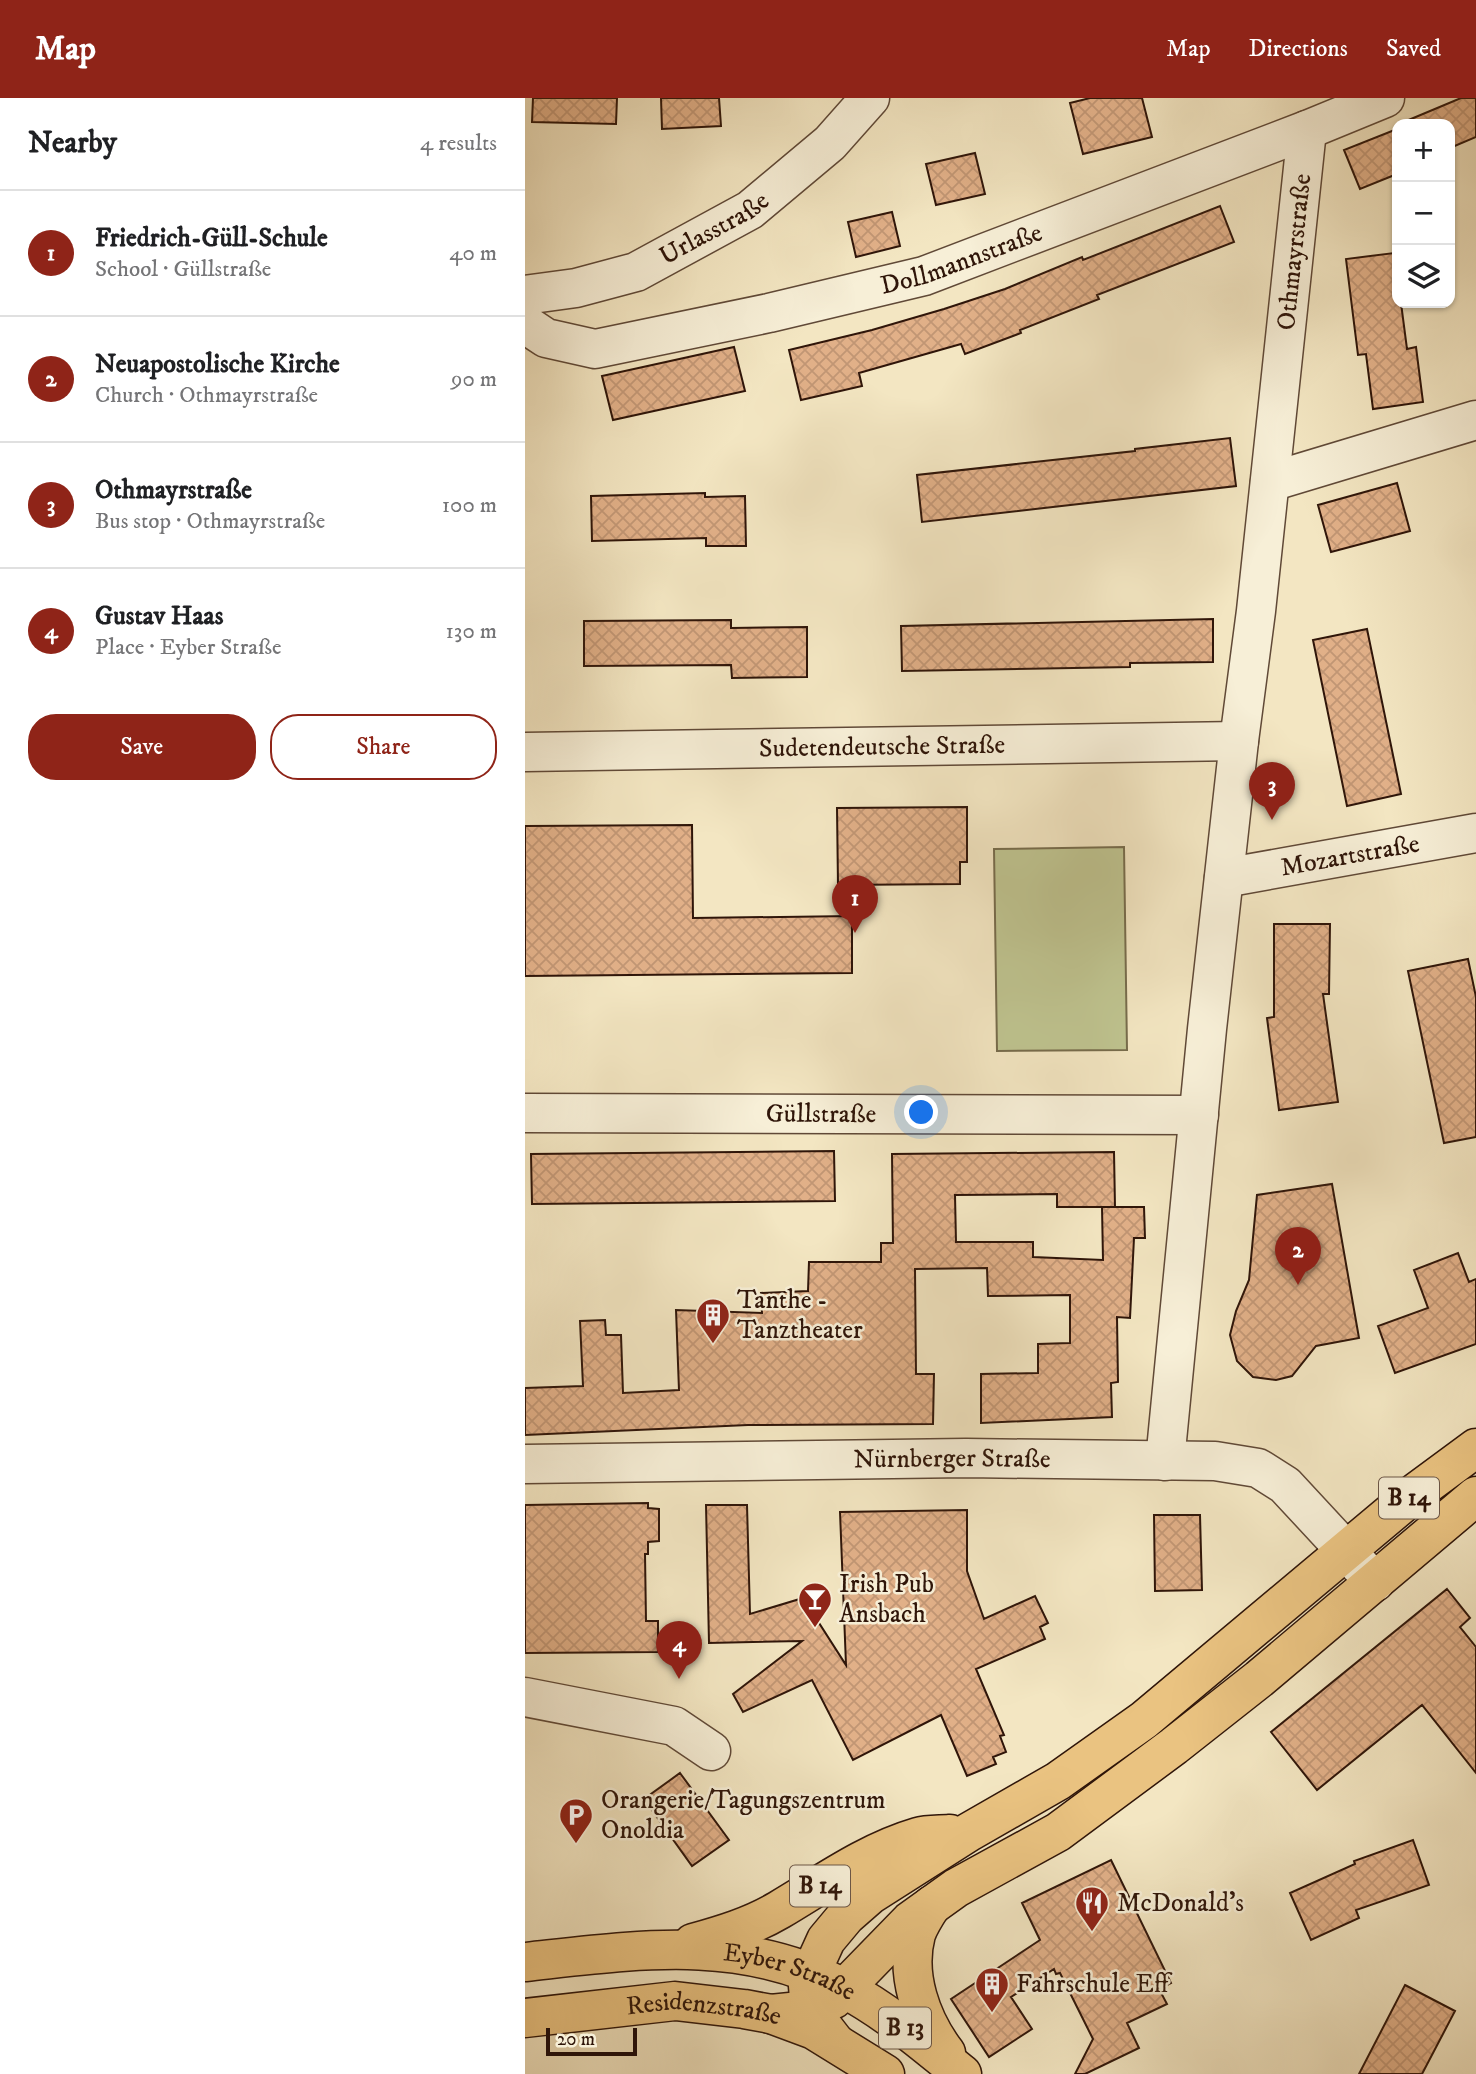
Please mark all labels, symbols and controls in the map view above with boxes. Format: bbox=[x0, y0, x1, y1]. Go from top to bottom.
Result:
text: Map bbox=[35, 29, 96, 70]
text: Map bbox=[1166, 34, 1211, 64]
text: Directions bbox=[1249, 34, 1348, 64]
text: Saved bbox=[1386, 34, 1441, 64]
map controls bbox=[1392, 119, 1455, 308]
button: + bbox=[1392, 119, 1455, 182]
text: Nearby bbox=[28, 125, 117, 162]
text: 4 results bbox=[420, 129, 497, 158]
street label: Othmayrstraße bbox=[1269, 172, 1319, 332]
button: − bbox=[1392, 182, 1455, 245]
street label: Urlasstraße bbox=[654, 185, 776, 273]
street label: Dollmannstraße bbox=[877, 216, 1047, 302]
text: Friedrich-Güll-Schule bbox=[95, 222, 328, 255]
text: 1 bbox=[47, 239, 55, 268]
text: 40 m bbox=[449, 239, 497, 268]
button: layers bbox=[1392, 245, 1455, 308]
text: School · Güllstraße bbox=[95, 255, 271, 284]
text: Neuapostolische Kirche bbox=[95, 348, 340, 381]
text: 2 bbox=[45, 365, 57, 394]
text: 90 m bbox=[451, 365, 497, 394]
text: Church · Othmayrstraße bbox=[95, 381, 318, 410]
text: Othmayrstraße bbox=[95, 474, 252, 507]
text: 3 bbox=[47, 491, 55, 520]
text: 100 m bbox=[442, 491, 497, 520]
text: Bus stop · Othmayrstraße bbox=[95, 507, 325, 536]
text: Gustav Haas bbox=[95, 600, 223, 633]
text: 4 bbox=[44, 617, 58, 646]
text: 130 m bbox=[445, 617, 497, 646]
text: Place · Eyber Straße bbox=[95, 633, 281, 662]
button: Save bbox=[28, 714, 256, 780]
button: Share bbox=[270, 714, 497, 780]
street label: Sudetendeutsche Straße bbox=[759, 728, 1005, 765]
pin: 3 bbox=[1249, 762, 1295, 820]
street label: Mozartstraße bbox=[1278, 827, 1422, 884]
pin: 1 bbox=[832, 875, 878, 933]
your location bbox=[904, 1095, 938, 1129]
street label: Güllstraße bbox=[766, 1097, 876, 1131]
pin: 2 bbox=[1275, 1227, 1321, 1285]
place label: Tanthe - Tanztheater bbox=[737, 1284, 863, 1347]
building icon: Tanthe - Tanztheater bbox=[694, 1296, 732, 1345]
street label: Nürnberger Straße bbox=[853, 1442, 1051, 1476]
road number: B 14 bbox=[1379, 1478, 1439, 1518]
place label: Irish Pub Ansbach bbox=[839, 1568, 934, 1631]
bar icon: Irish Pub Ansbach bbox=[796, 1580, 834, 1629]
pin: 4 bbox=[656, 1621, 702, 1679]
place label: Orangerie/Tagungszentrum Onoldia bbox=[601, 1784, 886, 1847]
parking icon: Orangerie/Tagungszentrum Onoldia bbox=[557, 1796, 595, 1845]
road number: B 14 bbox=[790, 1866, 850, 1906]
restaurant icon: McDonald's bbox=[1073, 1884, 1111, 1933]
place label: McDonald's bbox=[1117, 1887, 1244, 1920]
street label: Eyber Straße bbox=[721, 1936, 862, 2008]
building icon: Fahrschule Eff bbox=[973, 1965, 1011, 2014]
place label: Fahrschule Eff bbox=[1016, 1968, 1173, 2001]
street label: Residenzstraße bbox=[624, 1984, 786, 2033]
road number: B 13 bbox=[879, 2008, 931, 2049]
scale bar bbox=[546, 2025, 637, 2057]
text: 20 m bbox=[557, 2028, 595, 2051]

